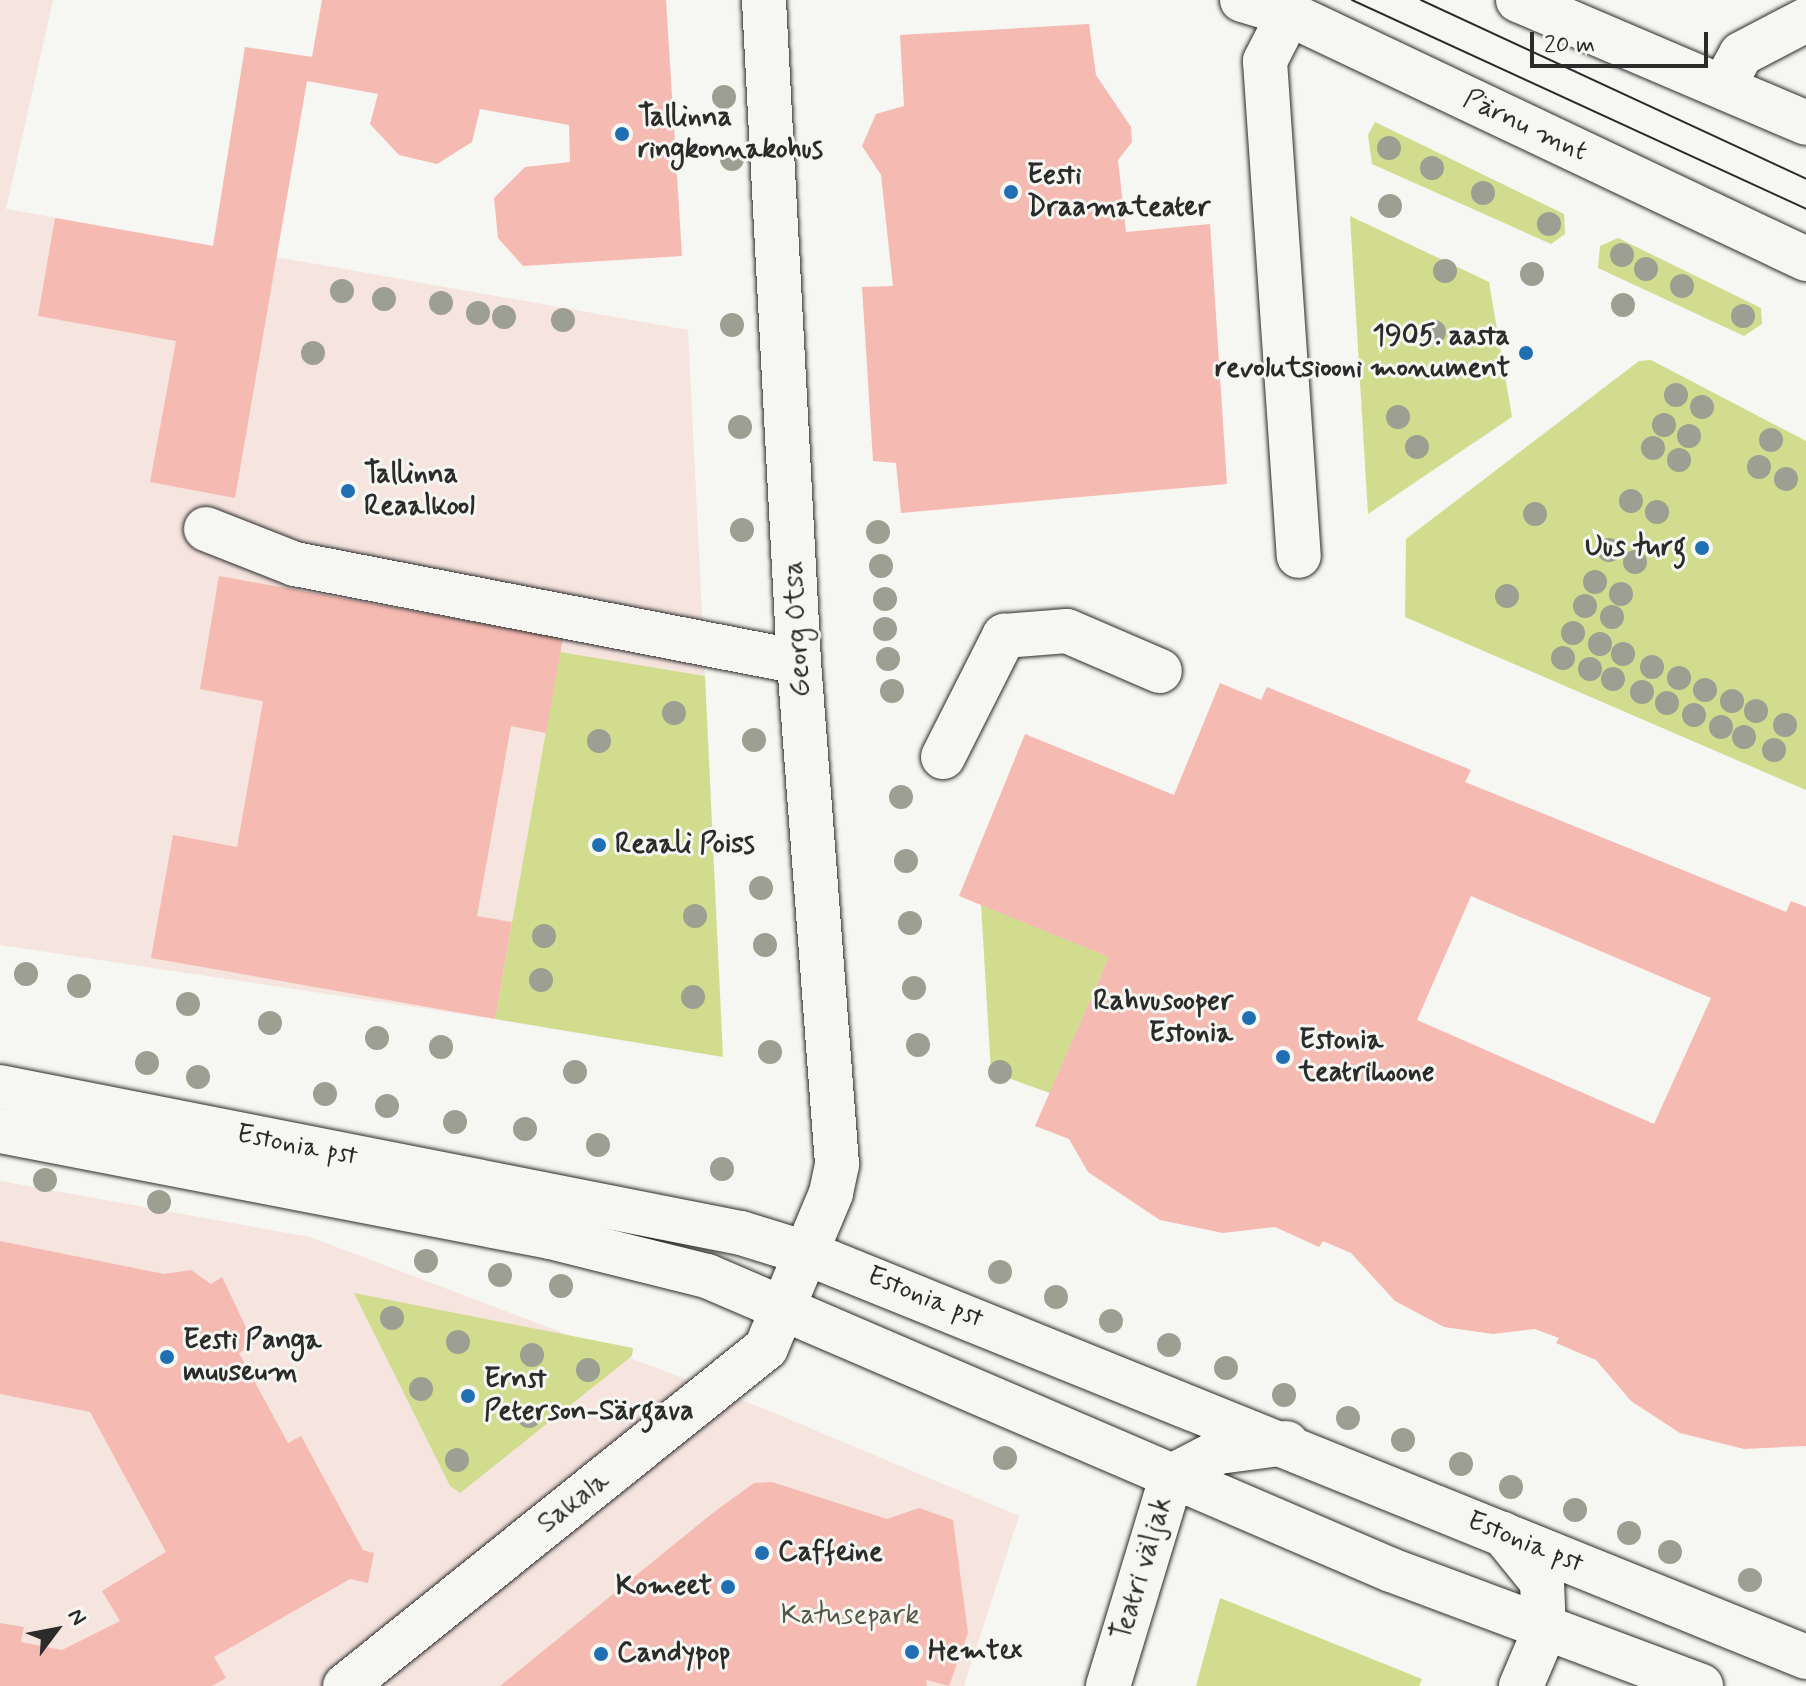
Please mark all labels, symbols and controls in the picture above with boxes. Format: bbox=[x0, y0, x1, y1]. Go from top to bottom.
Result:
scale bar bbox=[1534, 16, 1712, 66]
text: 20 m bbox=[1544, 30, 1595, 61]
street label: Pärnu mnt bbox=[1459, 83, 1591, 169]
place label: Tallinna ringkonnakohus bbox=[638, 101, 823, 167]
marker: Tallinna ringkonnakohus bbox=[613, 125, 631, 143]
place label: Eesti Draamateater bbox=[1027, 159, 1210, 225]
marker: Eesti Draamateater bbox=[1002, 183, 1020, 201]
place label: 1905. aasta revolutsiooni monument bbox=[1227, 320, 1510, 386]
marker: 1905. aasta revolutsiooni monument bbox=[1517, 344, 1535, 362]
place label: Tallinna Reaalkool bbox=[364, 458, 475, 524]
marker: Tallinna Reaalkool bbox=[339, 482, 357, 500]
place label: Uus turg bbox=[1585, 531, 1686, 565]
marker: Uus turg bbox=[1693, 539, 1711, 557]
street label: Georg Otsa bbox=[778, 559, 818, 699]
place label: Reaali Poiss bbox=[615, 828, 755, 862]
marker: Reaali Poiss bbox=[590, 836, 608, 854]
place label: Rahvusooper Estonia bbox=[1093, 985, 1233, 1051]
marker: Rahvusooper Estonia bbox=[1240, 1009, 1258, 1027]
place label: Estonia teatrihoone bbox=[1299, 1024, 1435, 1090]
marker: Estonia teatrihoone bbox=[1274, 1048, 1292, 1066]
street label: Estonia pst bbox=[234, 1118, 360, 1174]
street label: Estonia pst bbox=[862, 1259, 988, 1337]
place label: Eesti Panga muuseum bbox=[183, 1324, 318, 1390]
marker: Eesti Panga muuseum bbox=[158, 1348, 176, 1366]
place label: Ernst Peterson-Särgava bbox=[484, 1363, 694, 1429]
marker: Ernst Peterson-Särgava bbox=[459, 1387, 477, 1405]
street label: Sakala bbox=[531, 1465, 617, 1541]
street label: Teatri väljak bbox=[1105, 1493, 1181, 1645]
street label: Estonia pst bbox=[1462, 1504, 1588, 1582]
place label: Caffeine bbox=[778, 1536, 883, 1570]
marker: Caffeine bbox=[753, 1544, 771, 1562]
place label: Komeet bbox=[616, 1570, 712, 1604]
marker: Komeet bbox=[719, 1578, 737, 1596]
north arrow bbox=[16, 1590, 96, 1670]
park label: Katusepark bbox=[781, 1599, 919, 1633]
text: N bbox=[61, 1604, 92, 1631]
place label: Hemtex bbox=[928, 1635, 1022, 1669]
place label: Candypop bbox=[617, 1637, 730, 1671]
marker: Hemtex bbox=[903, 1643, 921, 1661]
marker: Candypop bbox=[592, 1645, 610, 1663]

